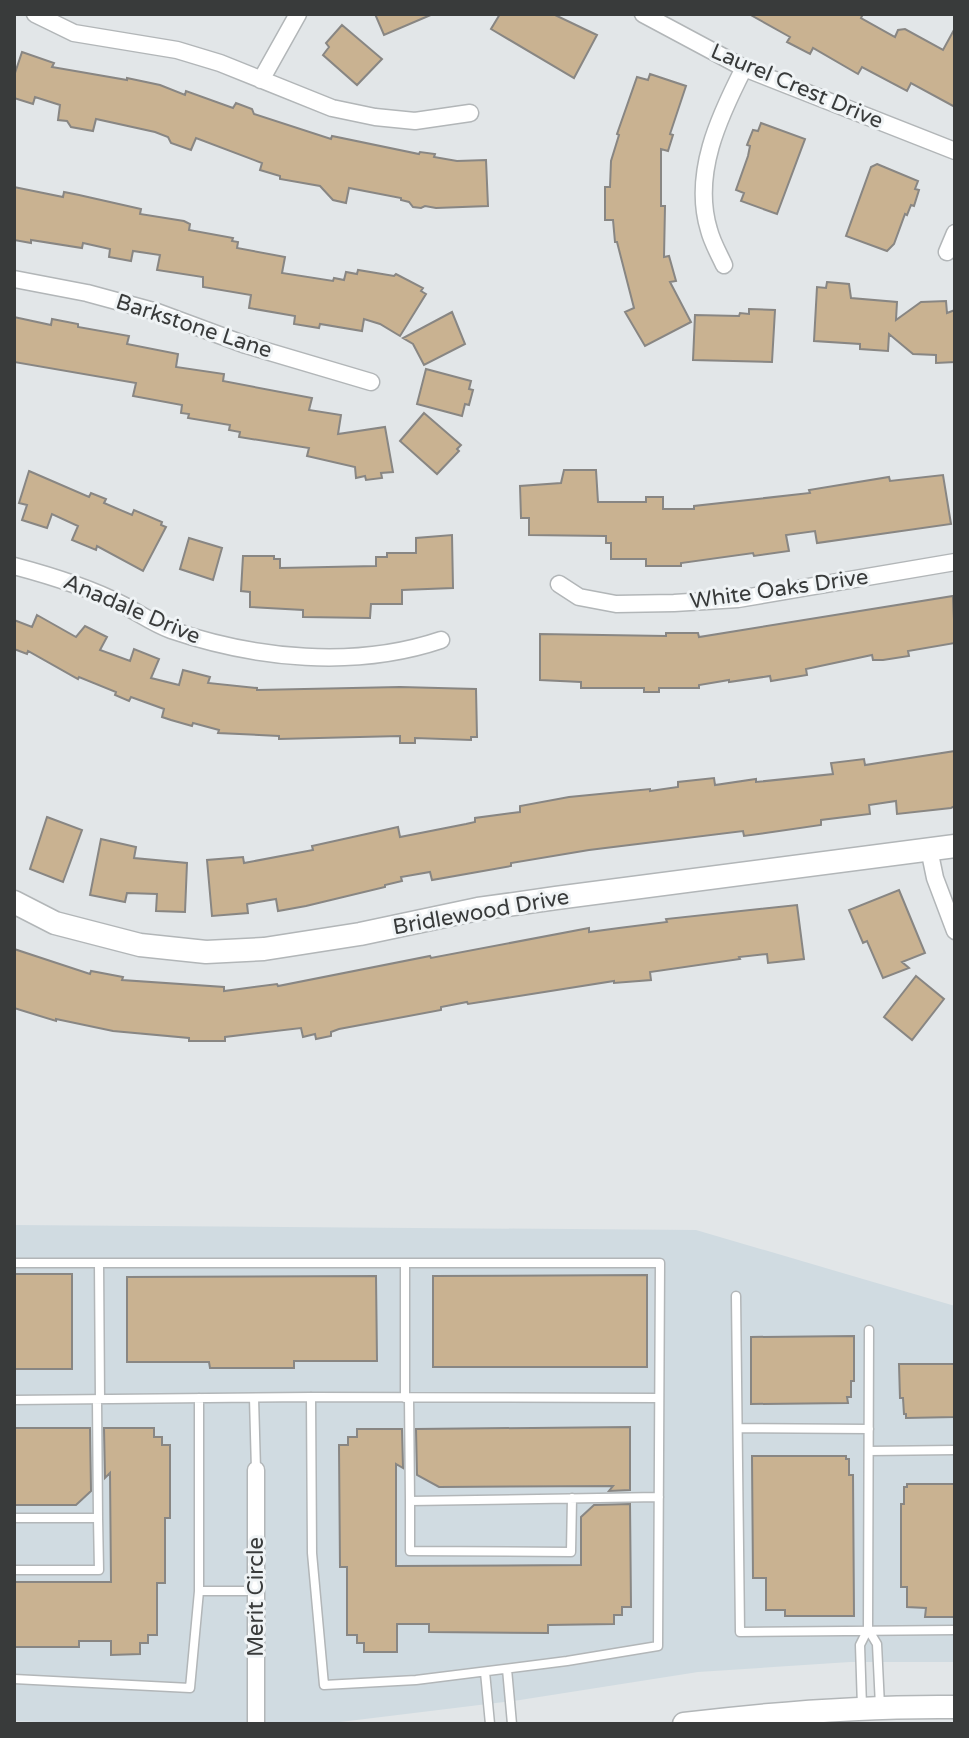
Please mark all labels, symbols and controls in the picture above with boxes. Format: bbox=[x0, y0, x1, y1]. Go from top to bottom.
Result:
street label: Laurel Crest Drive bbox=[707, 38, 887, 134]
street label: Barkstone Lane bbox=[113, 289, 275, 363]
street label: White Oaks Drive bbox=[688, 564, 870, 614]
street label: Anadale Drive bbox=[60, 568, 204, 650]
street label: Bridlewood Drive bbox=[391, 884, 571, 940]
street label: Merit Circle bbox=[243, 1537, 269, 1657]

